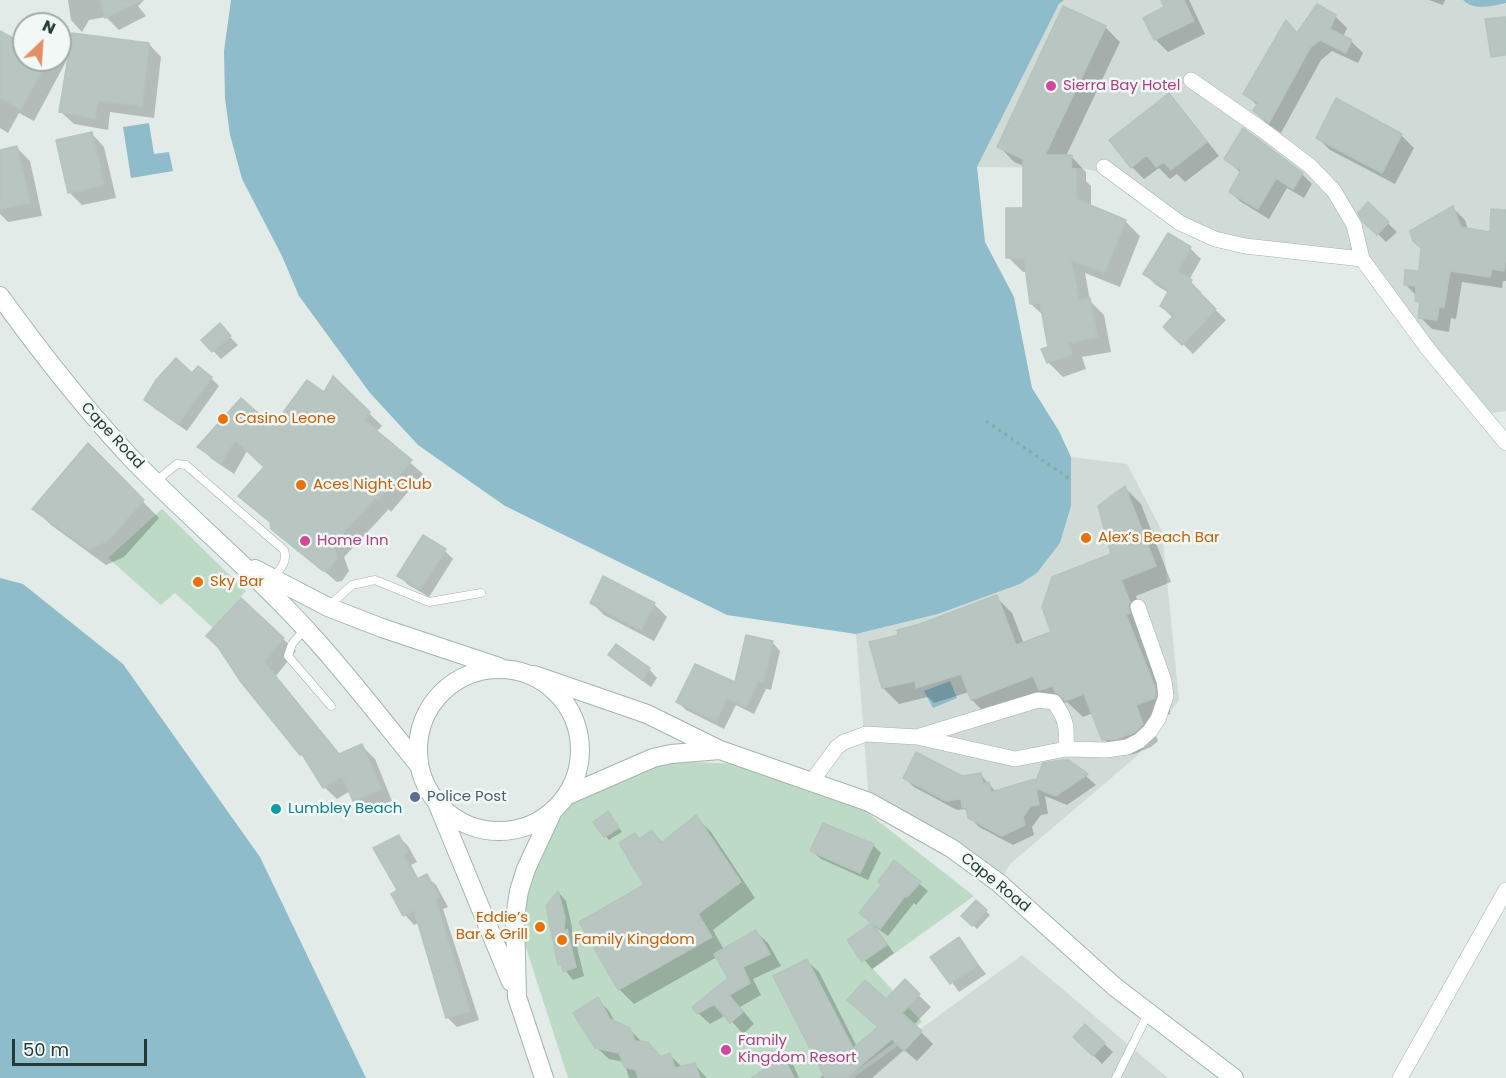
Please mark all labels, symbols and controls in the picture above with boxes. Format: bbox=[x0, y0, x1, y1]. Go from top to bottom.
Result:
north arrow bbox=[12, 12, 72, 72]
text: N bbox=[39, 14, 59, 40]
place label: Sierra Bay Hotel bbox=[1063, 77, 1180, 95]
marker: Sierra Bay Hotel bbox=[1044, 79, 1058, 93]
street label: Cape Road bbox=[77, 399, 147, 473]
place label: Casino Leone bbox=[235, 410, 336, 428]
marker: Casino Leone bbox=[216, 412, 230, 426]
place label: Aces Night Club bbox=[313, 476, 432, 494]
marker: Aces Night Club bbox=[294, 478, 308, 492]
place label: Alex’s Beach Bar bbox=[1098, 529, 1220, 547]
marker: Alex’s Beach Bar bbox=[1079, 531, 1093, 545]
place label: Home Inn bbox=[317, 532, 389, 550]
marker: Home Inn bbox=[298, 534, 312, 548]
place label: Sky Bar bbox=[210, 573, 264, 591]
marker: Sky Bar bbox=[191, 575, 205, 589]
place label: Police Post bbox=[427, 788, 507, 806]
marker: Police Post bbox=[408, 790, 422, 804]
place label: Lumbley Beach bbox=[288, 800, 402, 818]
marker: Lumbley Beach bbox=[269, 802, 283, 816]
street label: Cape Road bbox=[957, 850, 1033, 916]
place label: Eddie’s Bar & Grill bbox=[456, 909, 528, 944]
marker: Eddie’s Bar & Grill bbox=[533, 920, 547, 934]
place label: Family Kingdom bbox=[574, 931, 695, 949]
marker: Family Kingdom bbox=[555, 933, 569, 947]
scale bar bbox=[15, 1027, 150, 1065]
place label: Family Kingdom Resort bbox=[738, 1032, 857, 1067]
text: 50 m bbox=[23, 1037, 69, 1062]
marker: Family Kingdom Resort bbox=[719, 1043, 733, 1057]

